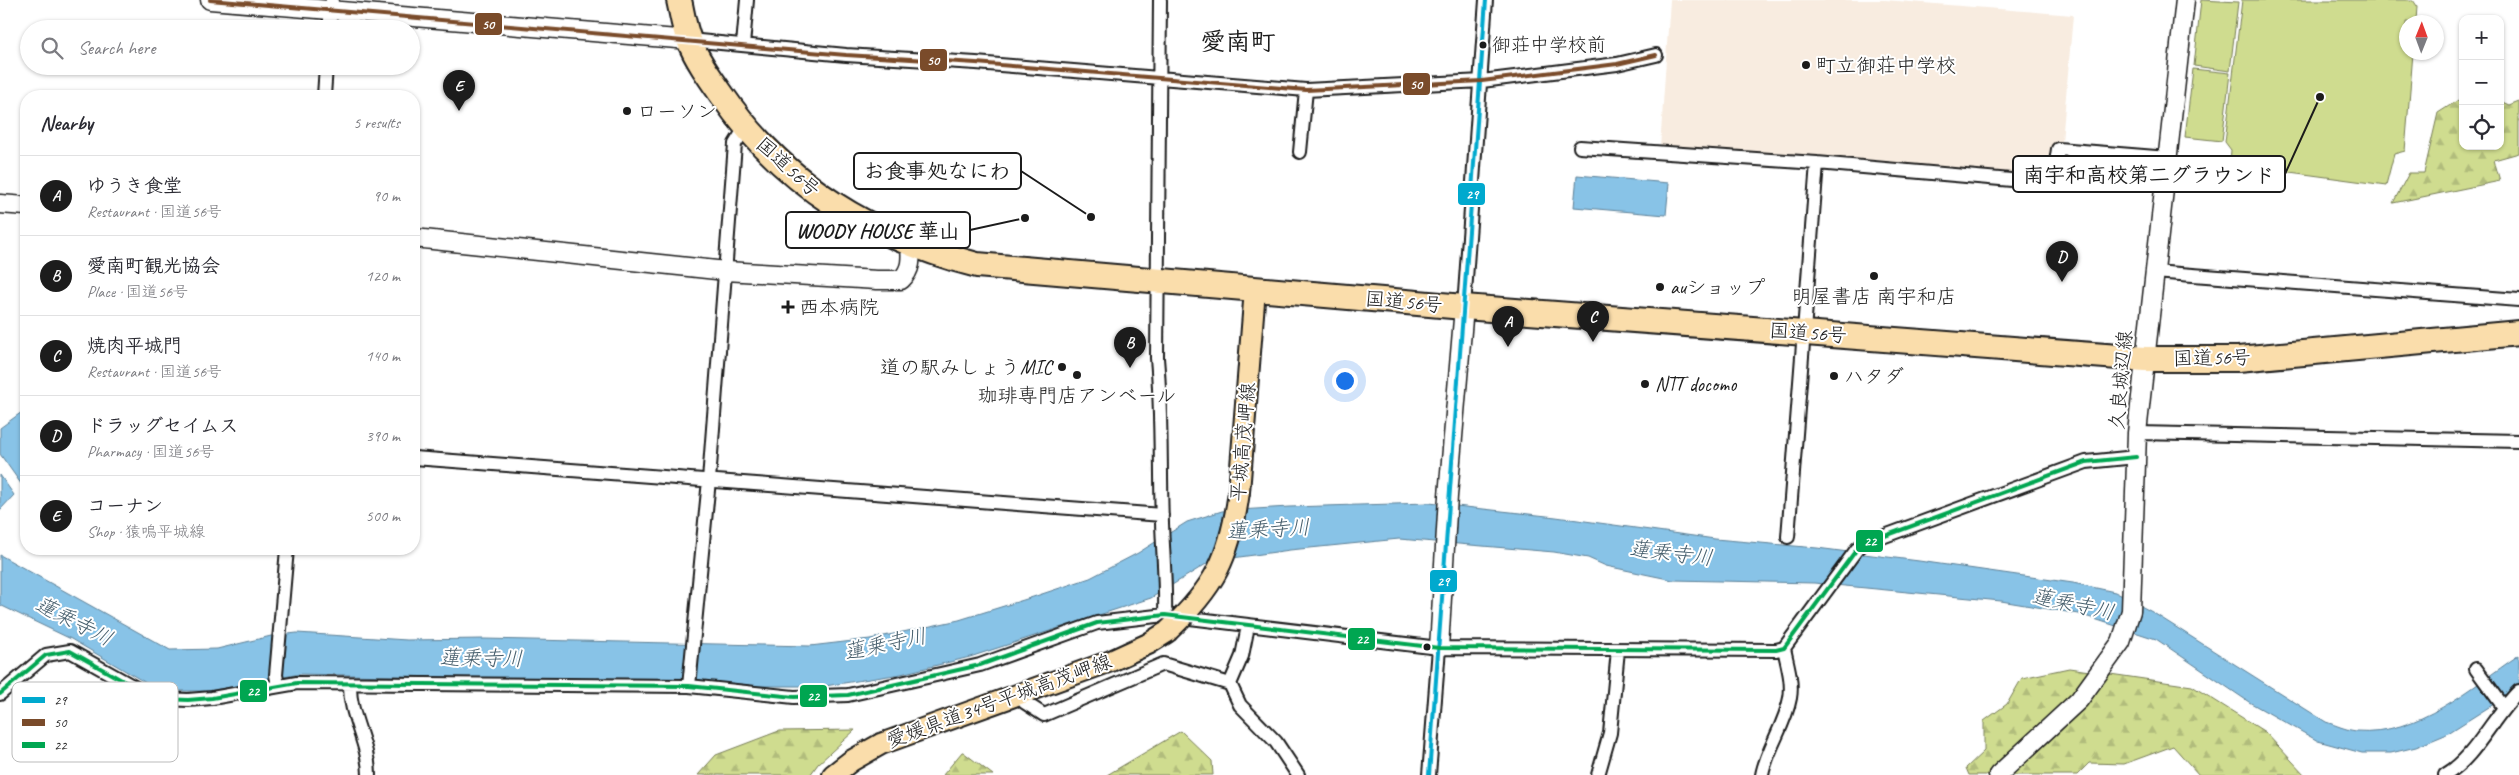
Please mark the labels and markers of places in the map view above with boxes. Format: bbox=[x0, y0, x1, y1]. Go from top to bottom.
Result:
place label: 御荘中学校前 bbox=[1492, 33, 1606, 57]
marker: 御荘中学校前 bbox=[1478, 40, 1488, 50]
place label: 町立御荘中学校 bbox=[1816, 53, 1956, 78]
marker: 町立御荘中学校 bbox=[1800, 59, 1812, 71]
pin: E bbox=[443, 70, 475, 111]
place label: ローソン bbox=[637, 99, 717, 124]
marker: ローソン bbox=[621, 105, 633, 117]
callout: お食事処なにわ bbox=[854, 153, 1021, 189]
callout: 南宇和高校第二グラウンド bbox=[2013, 156, 2285, 192]
callout: WOODY HOUSE 華山 bbox=[786, 212, 970, 248]
pin: D bbox=[2046, 241, 2078, 282]
marker: 明屋書店 南宇和店 bbox=[1868, 270, 1880, 282]
place label: auショップ bbox=[1670, 275, 1765, 300]
marker: auショップ bbox=[1654, 281, 1666, 293]
place label: 明屋書店 南宇和店 bbox=[1792, 284, 1956, 309]
place label: 西本病院 bbox=[799, 295, 879, 320]
marker: 西本病院 bbox=[781, 300, 795, 314]
pin: C bbox=[1577, 301, 1609, 342]
pin: A bbox=[1492, 306, 1524, 347]
pin: B bbox=[1114, 327, 1146, 368]
place label: 道の駅みしょうMIC bbox=[880, 355, 1054, 380]
marker: 道の駅みしょうMIC bbox=[1056, 361, 1068, 373]
place label: ハタダ bbox=[1844, 364, 1904, 389]
marker: 珈琲専門店アンベール bbox=[1071, 369, 1083, 381]
marker: ハタダ bbox=[1828, 370, 1840, 382]
place label: NTT docomo bbox=[1655, 372, 1737, 397]
marker: NTT docomo bbox=[1639, 378, 1651, 390]
place label: 珈琲専門店アンベール bbox=[978, 383, 1176, 408]
unlabelled marker bbox=[1422, 642, 1432, 652]

